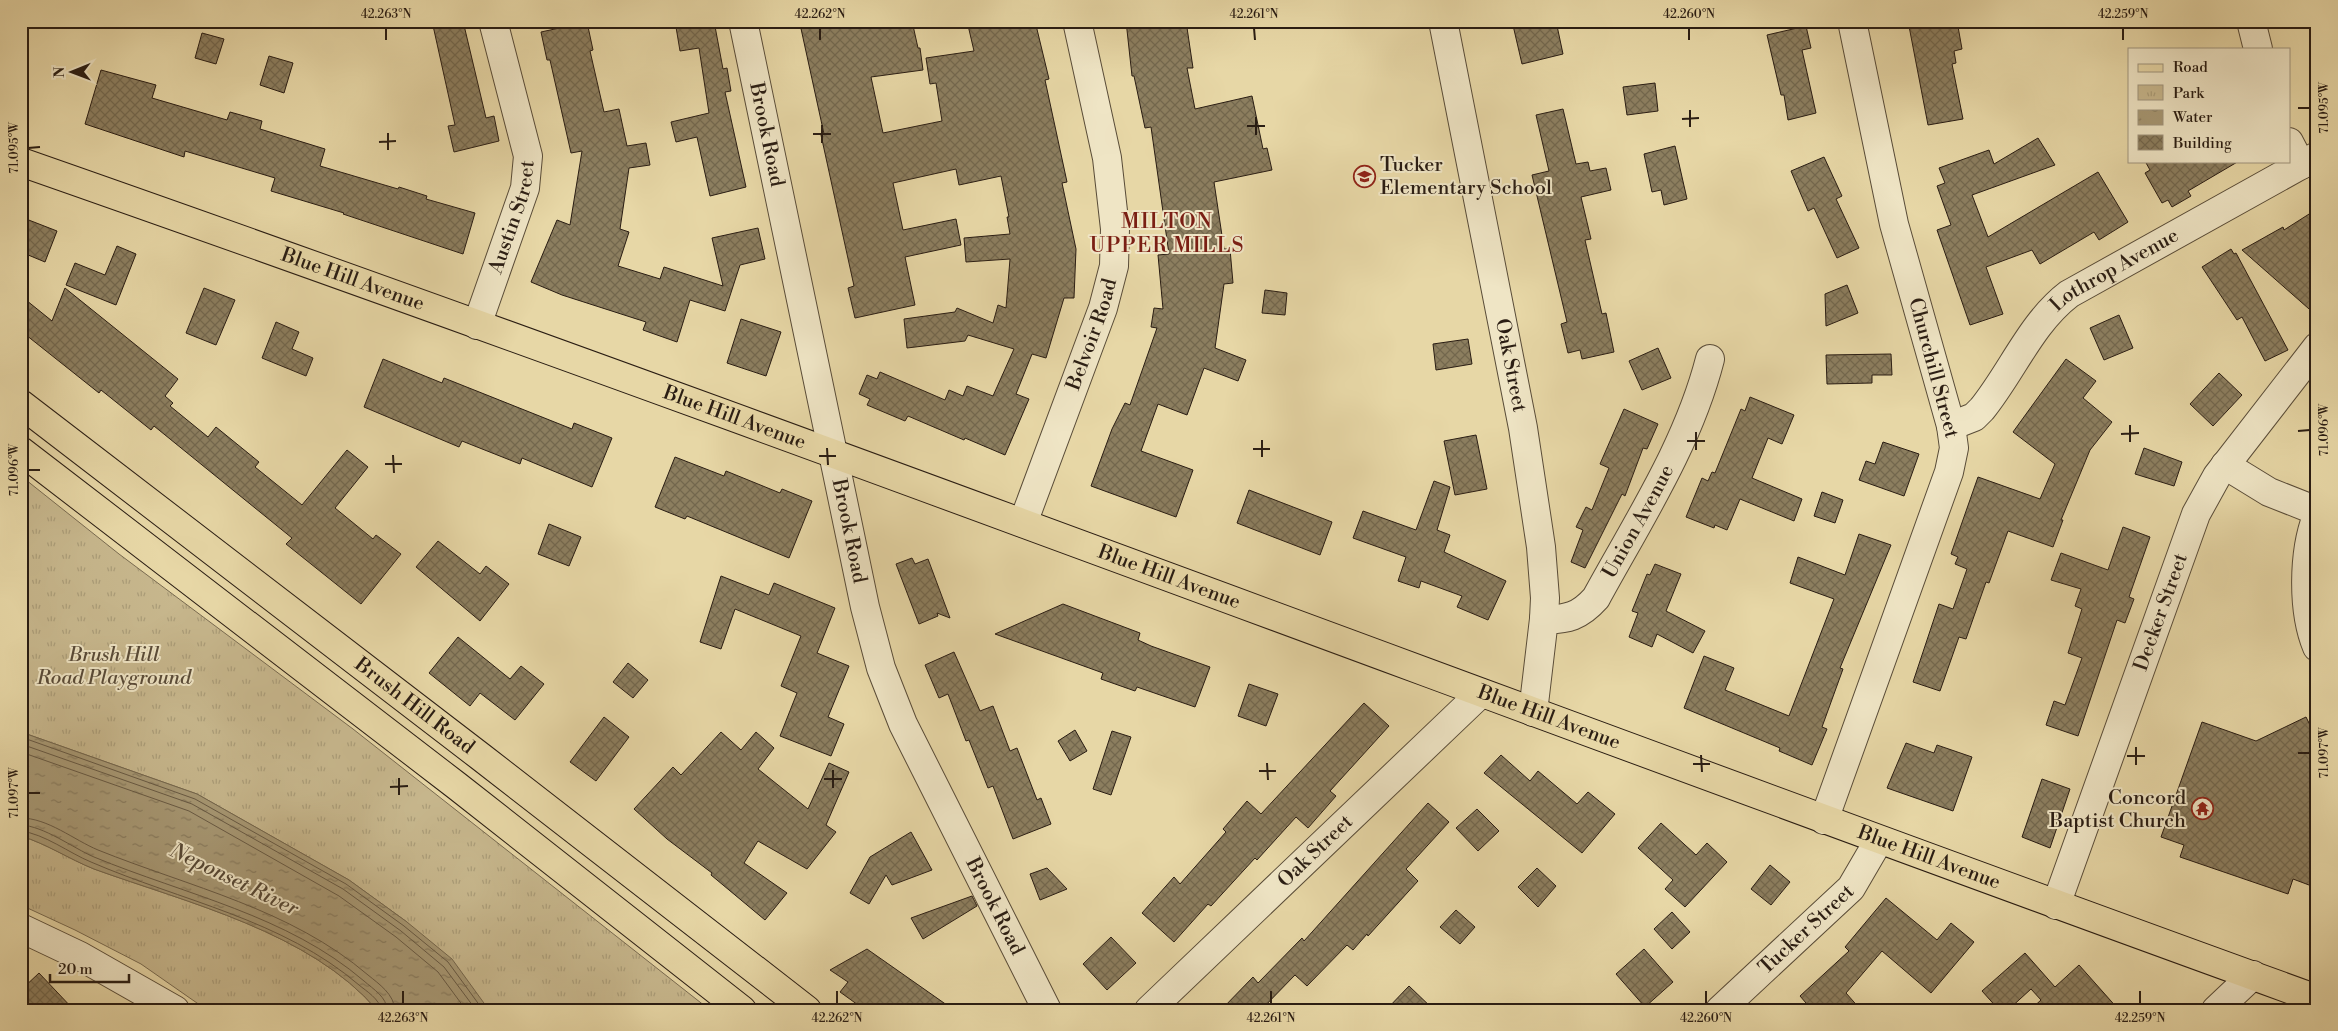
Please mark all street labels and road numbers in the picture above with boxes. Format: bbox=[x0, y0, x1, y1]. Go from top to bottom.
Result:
street label: Brook Road bbox=[743, 79, 790, 190]
street label: Austin Street bbox=[483, 159, 540, 278]
street label: Lothrop Avenue bbox=[2044, 223, 2183, 317]
street label: Blue Hill Avenue bbox=[277, 242, 428, 317]
street label: Belvoir Road bbox=[1061, 275, 1123, 395]
street label: Churchill Street bbox=[1902, 295, 1964, 441]
street label: Oak Street bbox=[1489, 317, 1532, 414]
street label: Blue Hill Avenue bbox=[659, 380, 809, 455]
street label: Union Avenue bbox=[1597, 461, 1680, 583]
street label: Brook Road bbox=[826, 476, 872, 586]
street label: Blue Hill Avenue bbox=[1094, 539, 1244, 615]
street label: Decker Street bbox=[2128, 550, 2193, 674]
street label: Brush Hill Road bbox=[349, 651, 480, 760]
street label: Blue Hill Avenue bbox=[1473, 679, 1624, 755]
street label: Oak Street bbox=[1272, 809, 1358, 893]
street label: Blue Hill Avenue bbox=[1853, 820, 2004, 895]
street label: Brook Road bbox=[959, 853, 1030, 960]
street label: Tucker Street bbox=[1753, 879, 1859, 980]

